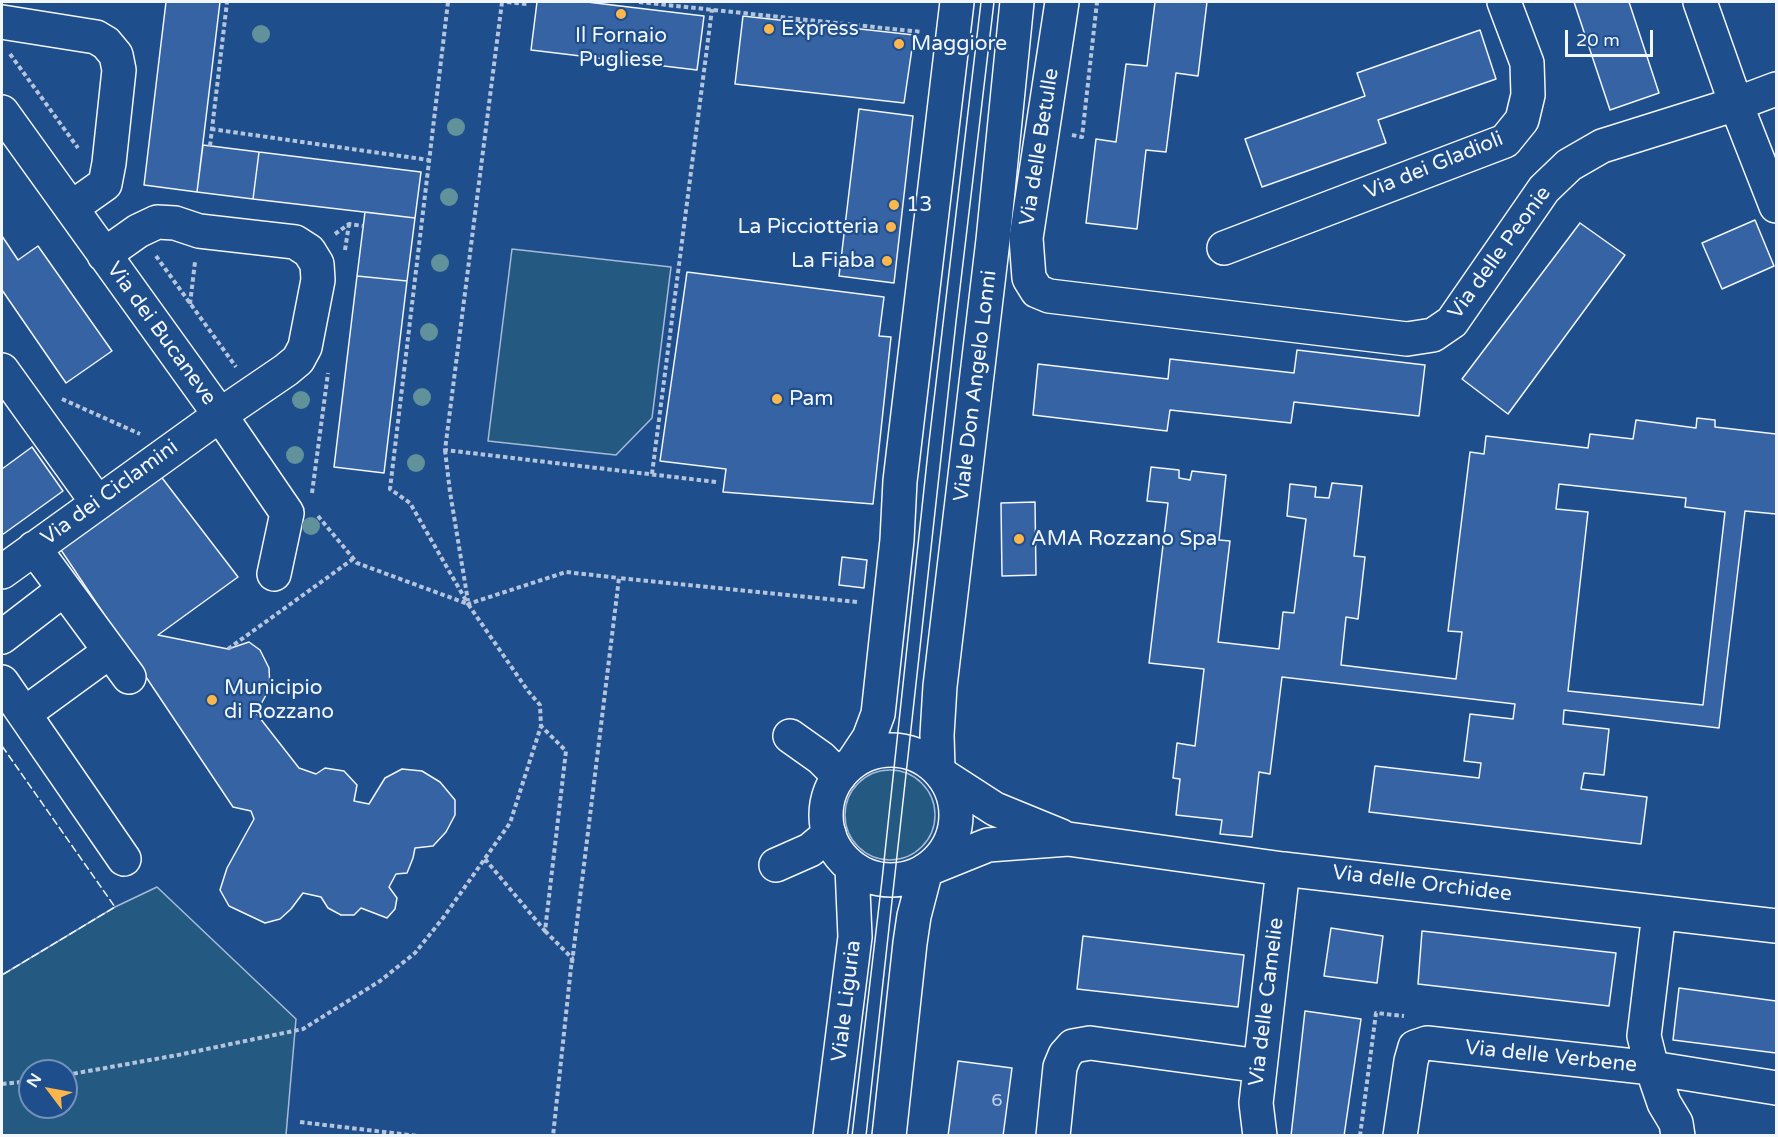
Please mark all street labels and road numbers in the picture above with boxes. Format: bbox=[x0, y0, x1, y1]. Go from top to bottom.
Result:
street label: Via delle Betulle bbox=[1015, 66, 1065, 228]
street label: Via dei Gladioli bbox=[1361, 127, 1507, 205]
street label: Via delle Peonie bbox=[1443, 182, 1557, 324]
street label: Via dei Bucaneve bbox=[101, 258, 221, 410]
street label: Viale Don Angelo Lonni bbox=[949, 269, 1003, 503]
street label: Via dei Ciclamini bbox=[37, 435, 183, 551]
street label: Via delle Orchidee bbox=[1331, 860, 1513, 908]
street label: Via delle Camelie bbox=[1244, 916, 1290, 1088]
street label: Viale Liguria bbox=[827, 939, 867, 1063]
street label: Via delle Verbene bbox=[1464, 1035, 1638, 1079]

